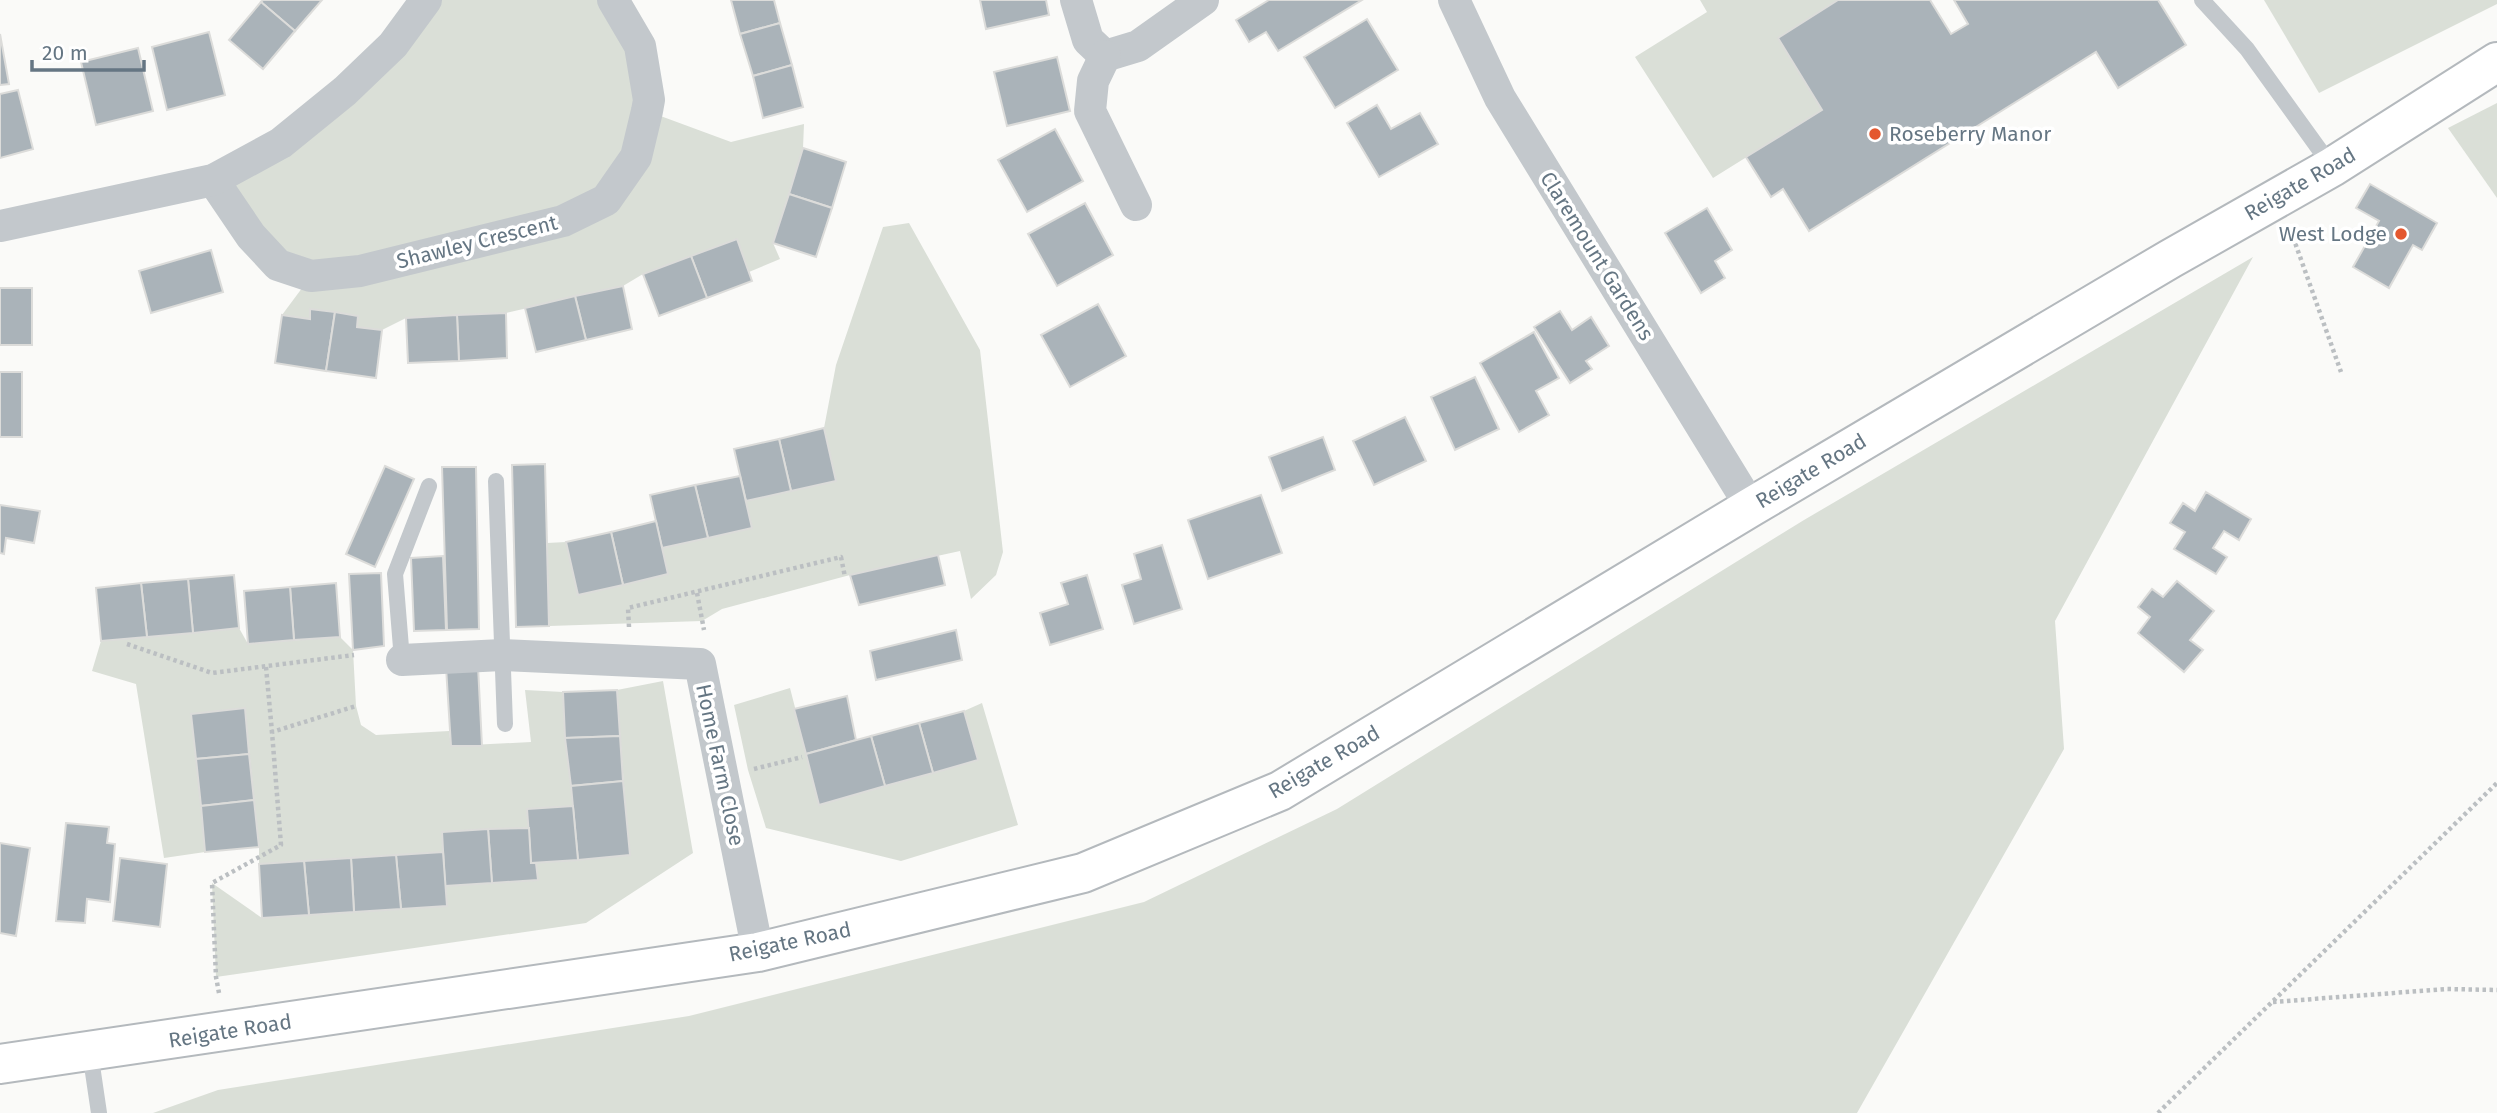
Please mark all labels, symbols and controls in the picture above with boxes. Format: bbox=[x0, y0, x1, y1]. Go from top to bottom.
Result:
scale bar bbox=[32, 28, 144, 72]
text: 20 m bbox=[42, 40, 88, 66]
place label: Roseberry Manor bbox=[1889, 121, 2051, 147]
marker: Roseberry Manor bbox=[1867, 126, 1883, 142]
street label: Reigate Road bbox=[2240, 142, 2360, 226]
street label: Claremount Gardens bbox=[1535, 167, 1660, 345]
street label: Shawley Crescent bbox=[394, 209, 560, 275]
place label: West Lodge bbox=[2279, 221, 2387, 247]
marker: West Lodge bbox=[2393, 226, 2409, 242]
street label: Reigate Road bbox=[1751, 428, 1871, 514]
street label: Home Farm Close bbox=[690, 682, 750, 848]
street label: Reigate Road bbox=[1264, 720, 1384, 804]
street label: Reigate Road bbox=[726, 916, 854, 968]
street label: Reigate Road bbox=[167, 1008, 293, 1054]

